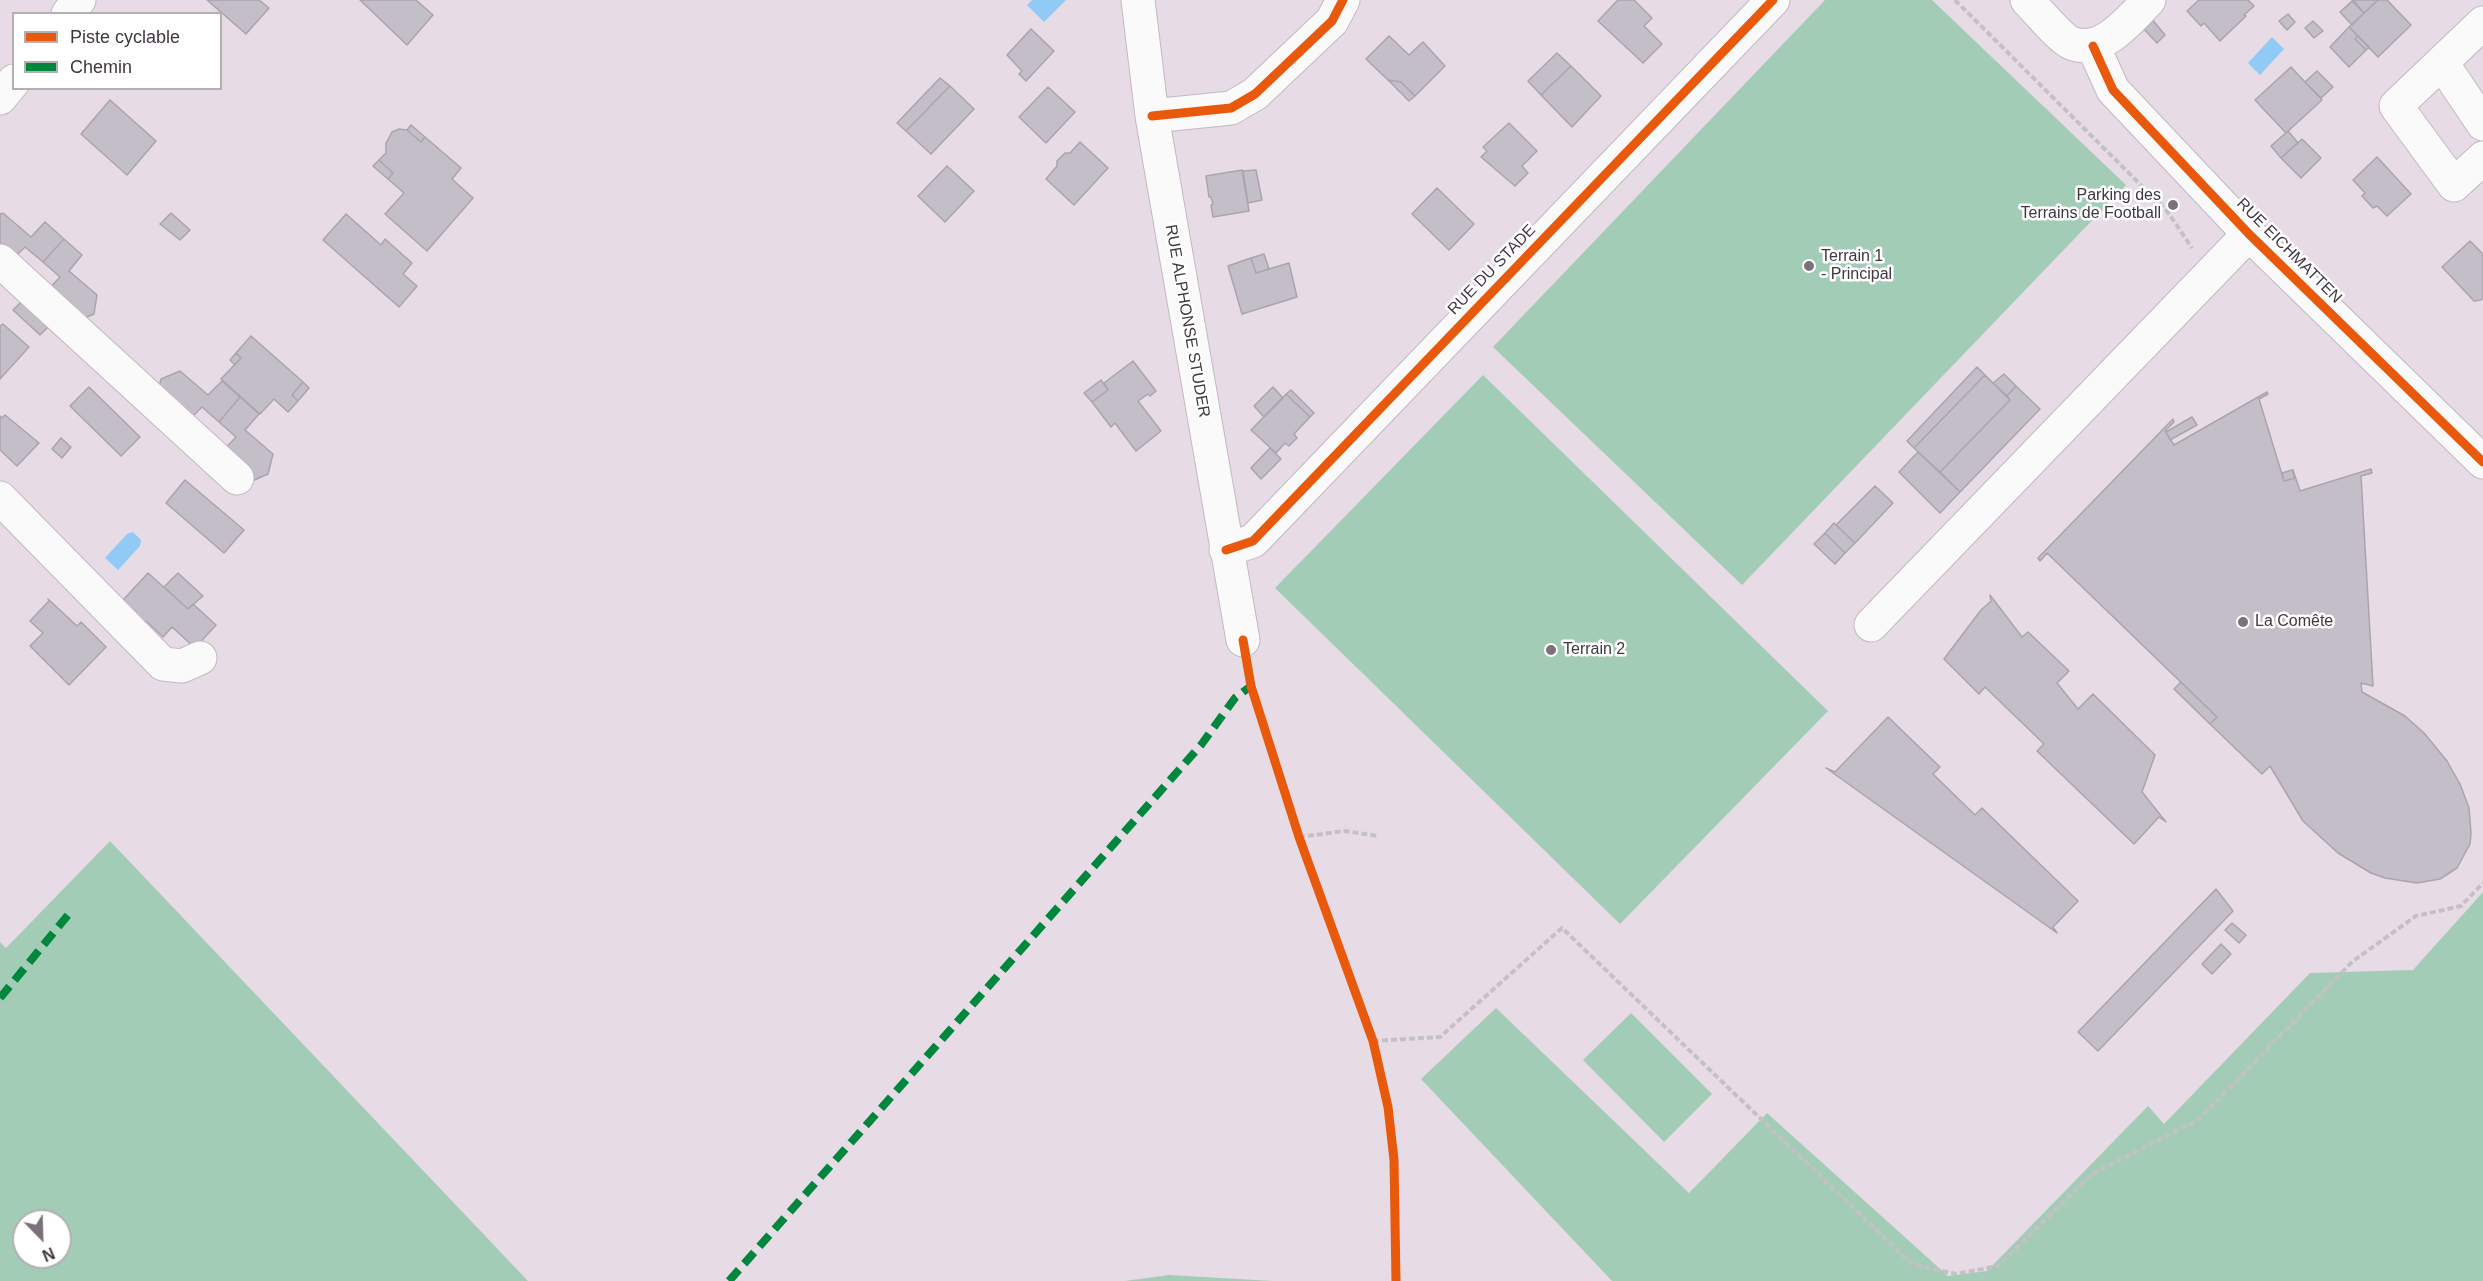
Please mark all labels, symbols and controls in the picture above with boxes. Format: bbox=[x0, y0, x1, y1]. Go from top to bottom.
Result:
legend bbox=[12, 12, 222, 90]
text: Piste cyclable bbox=[70, 27, 180, 47]
text: Chemin bbox=[70, 57, 132, 77]
place label: Parking des Terrains de Football bbox=[2020, 186, 2161, 224]
street label: RUE EICHMATTEN bbox=[2232, 194, 2346, 308]
marker: Parking des Terrains de Football bbox=[2166, 198, 2180, 212]
street label: RUE DU STADE bbox=[1444, 221, 1540, 319]
street label: RUE ALPHONSE STUDER bbox=[1161, 223, 1213, 419]
place label: Terrain 1 - Principal bbox=[1821, 247, 1892, 285]
marker: Terrain 1 - Principal bbox=[1802, 259, 1816, 273]
place label: La Comête bbox=[2255, 612, 2333, 632]
marker: La Comête bbox=[2236, 615, 2250, 629]
place label: Terrain 2 bbox=[1563, 640, 1625, 660]
marker: Terrain 2 bbox=[1544, 643, 1558, 657]
north arrow bbox=[12, 1209, 72, 1269]
text: N bbox=[40, 1244, 57, 1264]

